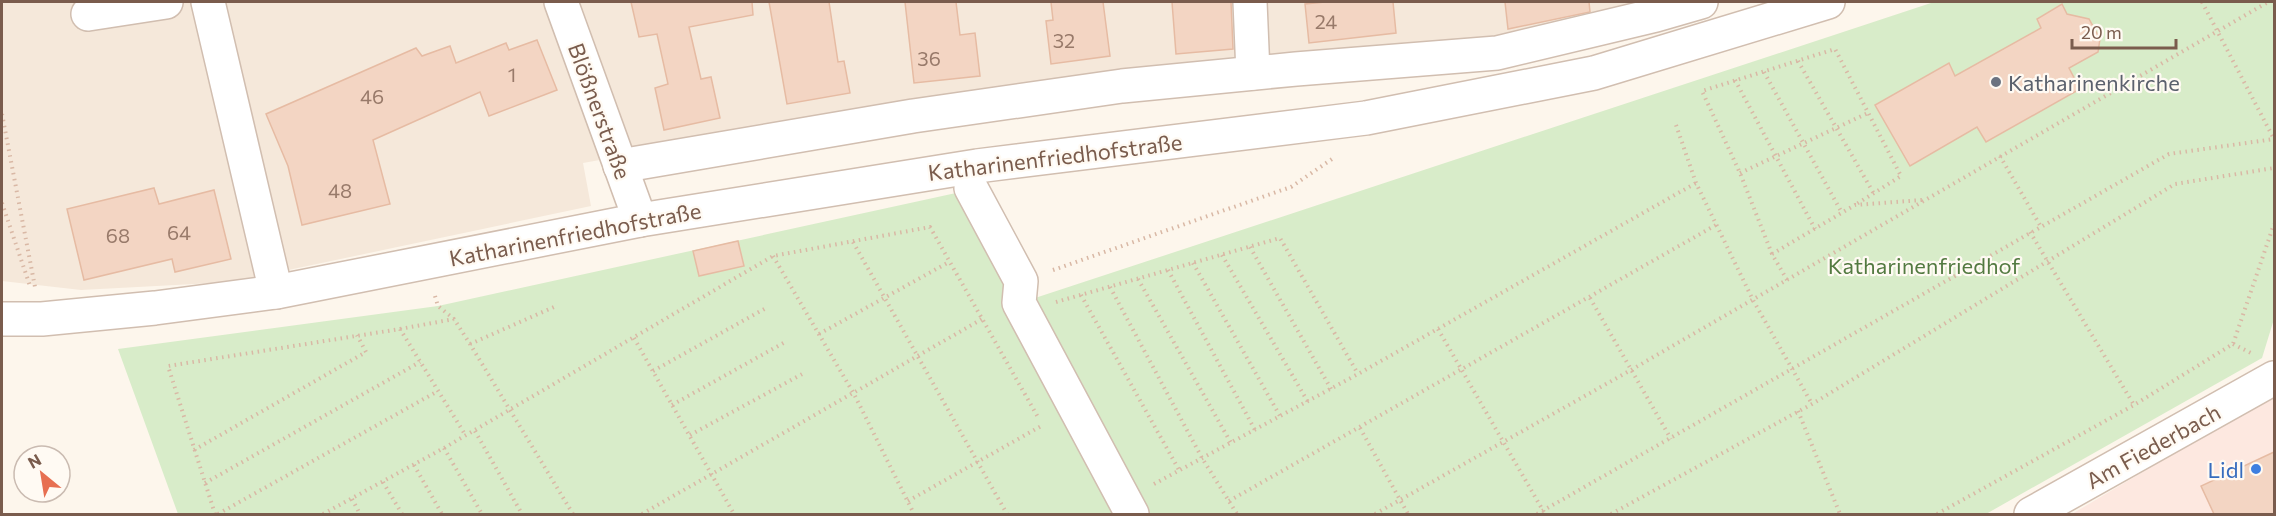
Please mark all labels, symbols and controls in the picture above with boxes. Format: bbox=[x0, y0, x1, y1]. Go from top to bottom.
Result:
house number: 24 bbox=[1315, 9, 1337, 33]
scale bar bbox=[2072, 12, 2176, 50]
text: 20 m bbox=[2081, 21, 2122, 43]
house number: 32 bbox=[1053, 28, 1075, 52]
street label: Blößnerstraße bbox=[563, 39, 637, 183]
house number: 36 bbox=[917, 46, 941, 70]
house number: 1 bbox=[508, 62, 516, 86]
place label: Katharinenkirche bbox=[2008, 69, 2180, 96]
marker: Katharinenkirche bbox=[1989, 75, 2003, 89]
house number: 46 bbox=[360, 84, 384, 108]
street label: Katharinenfriedhofstraße bbox=[926, 128, 1184, 186]
house number: 48 bbox=[328, 178, 352, 202]
street label: Katharinenfriedhofstraße bbox=[447, 196, 703, 272]
house number: 64 bbox=[167, 220, 191, 244]
house number: 68 bbox=[106, 223, 130, 247]
park label: Katharinenfriedhof bbox=[1828, 252, 2020, 279]
street label: Am Fiederbach bbox=[2081, 398, 2225, 494]
north arrow bbox=[12, 444, 72, 504]
text: N bbox=[24, 449, 44, 472]
place label: Lidl bbox=[2207, 456, 2244, 483]
marker: Lidl bbox=[2249, 462, 2263, 476]

